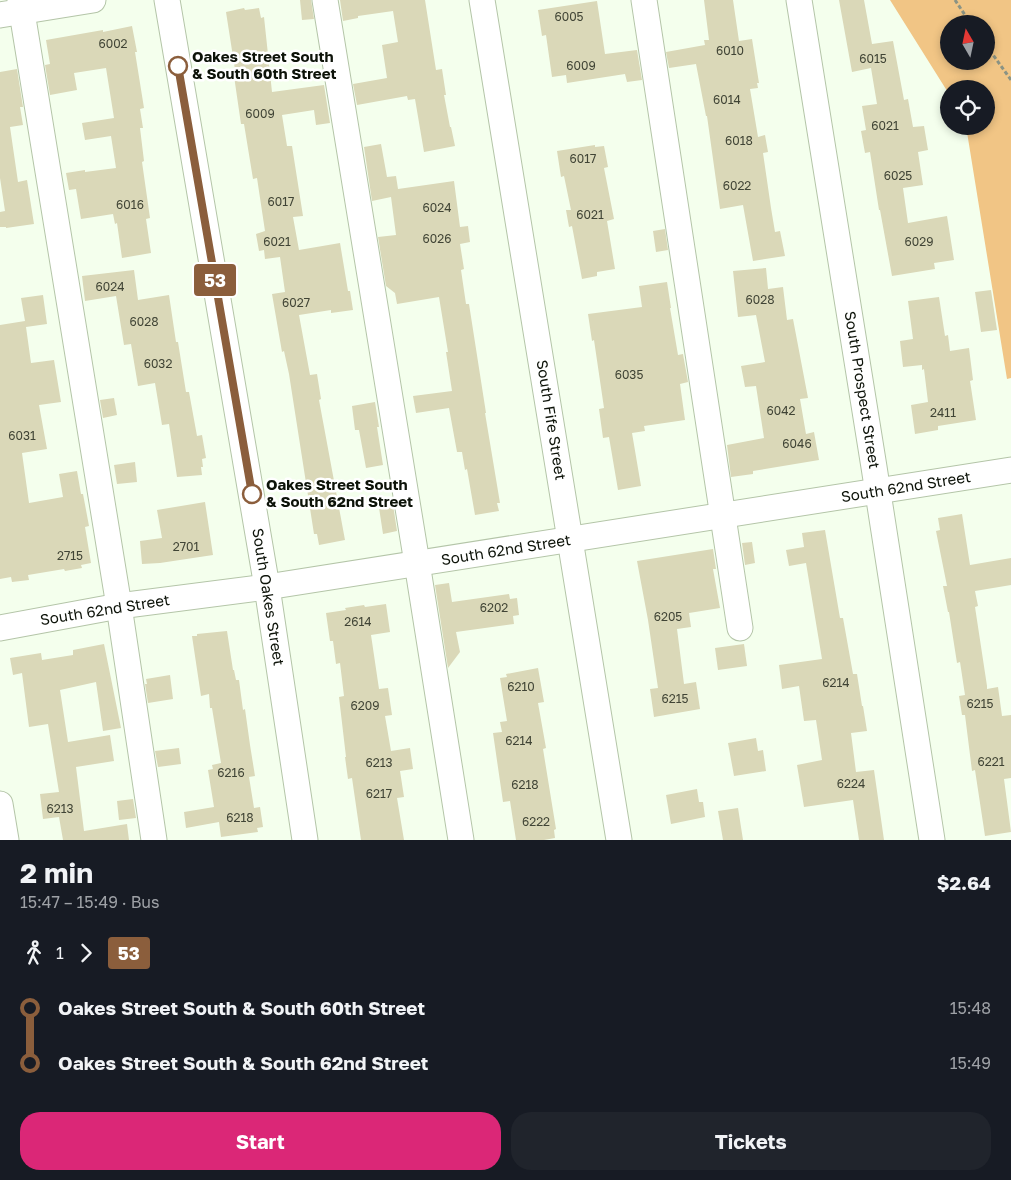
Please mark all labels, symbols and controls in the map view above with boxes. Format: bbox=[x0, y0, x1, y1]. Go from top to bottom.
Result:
house number: 6005 bbox=[554, 9, 584, 24]
north arrow bbox=[940, 15, 995, 70]
map controls bbox=[940, 15, 995, 135]
house number: 6002 bbox=[98, 36, 128, 51]
house number: 6010 bbox=[716, 43, 744, 58]
place label: Oakes Street South & South 60th Street bbox=[192, 47, 336, 82]
house number: 6015 bbox=[859, 51, 887, 66]
marker: Oakes Street South & South 60th Street bbox=[168, 56, 188, 76]
house number: 6009 bbox=[566, 58, 596, 73]
button: locate bbox=[940, 80, 995, 135]
house number: 6014 bbox=[713, 92, 741, 107]
house number: 6009 bbox=[245, 106, 275, 121]
house number: 6021 bbox=[871, 118, 899, 133]
house number: 6018 bbox=[725, 133, 753, 148]
house number: 6017 bbox=[570, 151, 596, 166]
house number: 6025 bbox=[884, 168, 912, 183]
house number: 6022 bbox=[723, 178, 751, 193]
house number: 6017 bbox=[268, 194, 294, 209]
house number: 6016 bbox=[116, 197, 144, 212]
house number: 6024 bbox=[423, 200, 451, 215]
house number: 6021 bbox=[576, 207, 604, 222]
house number: 6026 bbox=[423, 231, 451, 246]
house number: 6021 bbox=[263, 234, 291, 249]
house number: 6029 bbox=[905, 234, 933, 249]
line badge: 53 bbox=[192, 264, 238, 296]
text: 53 bbox=[204, 269, 226, 291]
house number: 6024 bbox=[96, 279, 124, 294]
house number: 6028 bbox=[746, 292, 774, 307]
house number: 6027 bbox=[282, 295, 310, 310]
street label: South Prospect Street bbox=[842, 310, 884, 470]
house number: 6028 bbox=[130, 314, 158, 329]
house number: 6032 bbox=[144, 356, 172, 371]
street label: South Fife Street bbox=[534, 358, 570, 481]
house number: 6035 bbox=[615, 367, 643, 382]
house number: 6042 bbox=[767, 403, 796, 418]
house number: 2411 bbox=[930, 405, 956, 420]
house number: 6031 bbox=[8, 428, 36, 443]
house number: 6046 bbox=[782, 436, 812, 451]
street label: South 62nd Street bbox=[840, 467, 972, 505]
place label: Oakes Street South & South 62nd Street bbox=[266, 475, 413, 510]
marker: Oakes Street South & South 62nd Street bbox=[242, 484, 262, 504]
street label: South Oakes Street bbox=[249, 527, 289, 667]
street label: South 62nd Street bbox=[440, 530, 572, 568]
house number: 2701 bbox=[173, 539, 199, 554]
house number: 2715 bbox=[57, 548, 83, 563]
street label: South 62nd Street bbox=[39, 590, 171, 628]
house number: 6202 bbox=[480, 600, 508, 615]
house number: 6205 bbox=[654, 609, 682, 624]
house number: 2614 bbox=[344, 614, 372, 629]
house number: 6214 bbox=[822, 675, 850, 690]
house number: 6210 bbox=[507, 679, 535, 694]
house number: 6215 bbox=[661, 691, 689, 706]
house number: 6215 bbox=[966, 696, 994, 711]
house number: 6209 bbox=[351, 698, 379, 713]
house number: 6214 bbox=[505, 733, 533, 748]
house number: 6221 bbox=[977, 754, 1005, 769]
house number: 6213 bbox=[365, 755, 393, 770]
house number: 6216 bbox=[217, 765, 245, 780]
house number: 6224 bbox=[837, 776, 865, 791]
house number: 6218 bbox=[511, 777, 539, 792]
house number: 6217 bbox=[366, 786, 392, 801]
house number: 6213 bbox=[46, 801, 74, 816]
house number: 6218 bbox=[226, 810, 254, 825]
house number: 6222 bbox=[522, 814, 550, 829]
text: 2 min bbox=[20, 856, 93, 889]
text: $2.64 bbox=[937, 871, 991, 894]
text: 15:47 – 15:49 · Bus bbox=[20, 892, 160, 912]
icon: walk bbox=[20, 939, 48, 967]
icon: forward bbox=[72, 939, 100, 967]
text: 53 bbox=[118, 942, 140, 964]
text: 1 bbox=[56, 943, 64, 963]
text: Oakes Street South & South 60th Street bbox=[58, 996, 425, 1019]
text: 15:48 bbox=[950, 998, 991, 1018]
text: Oakes Street South & South 62nd Street bbox=[58, 1051, 428, 1074]
text: 15:49 bbox=[950, 1053, 991, 1073]
button: Start bbox=[20, 1112, 501, 1170]
button: Tickets bbox=[511, 1112, 991, 1170]

